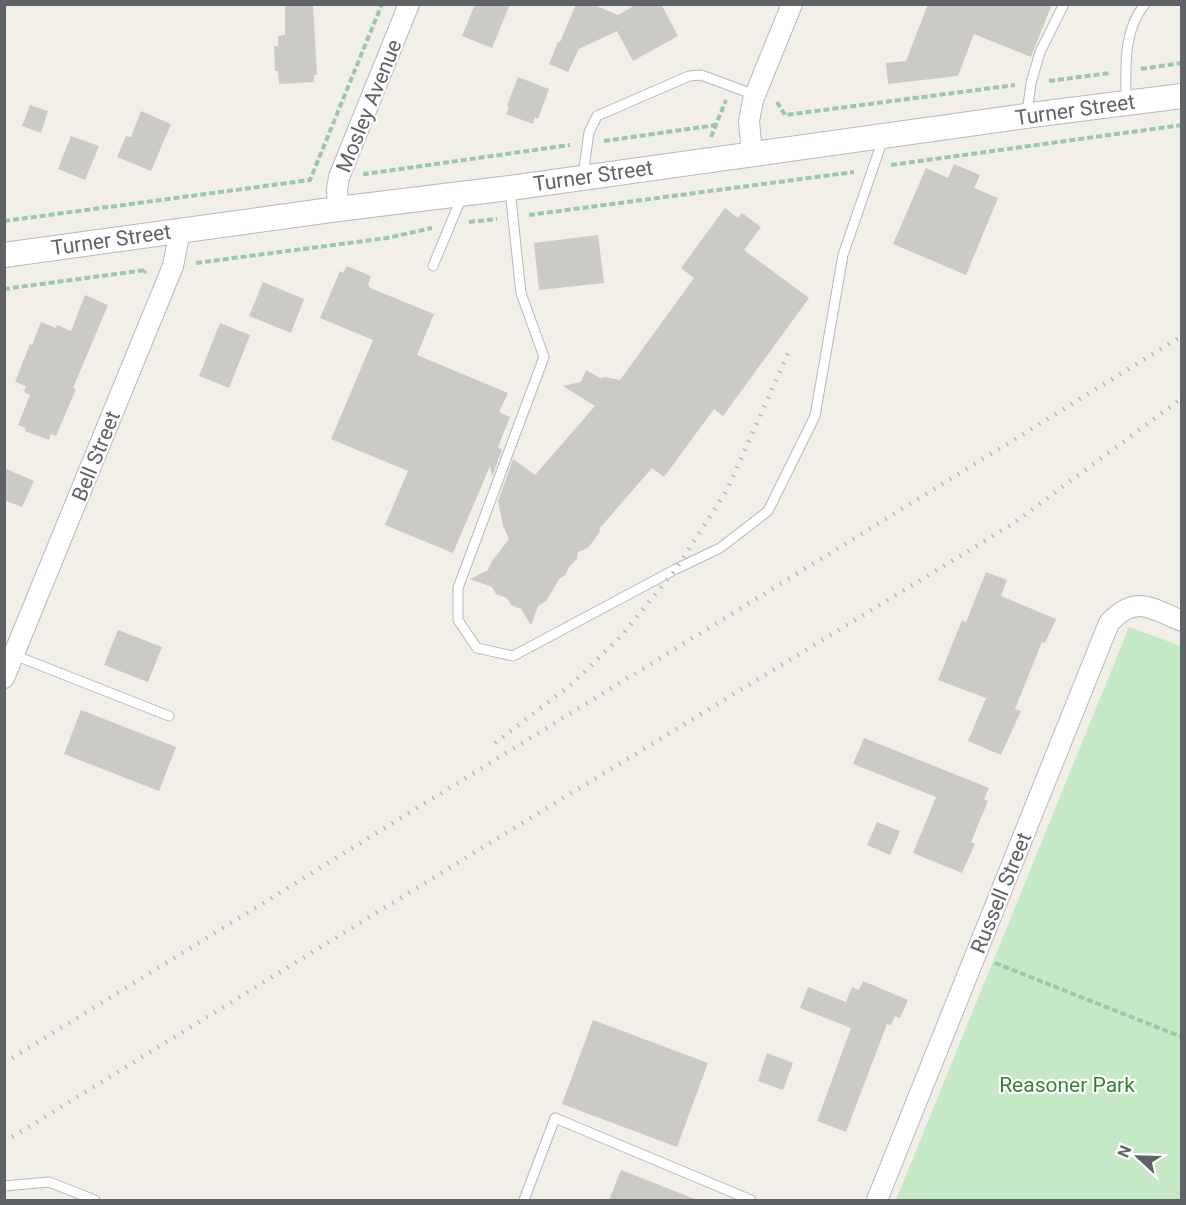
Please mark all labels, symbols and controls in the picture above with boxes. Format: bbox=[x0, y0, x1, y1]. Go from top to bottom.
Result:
street label: Mosley Avenue bbox=[331, 36, 407, 176]
street label: Turner Street bbox=[1014, 90, 1137, 130]
street label: Turner Street bbox=[532, 156, 655, 196]
street label: Turner Street bbox=[50, 220, 173, 260]
street label: Bell Street bbox=[67, 407, 125, 505]
street label: Russell Street bbox=[966, 829, 1036, 957]
park label: Reasoner Park bbox=[999, 1073, 1135, 1097]
north arrow bbox=[1108, 1127, 1168, 1187]
text: N bbox=[1114, 1143, 1135, 1160]

